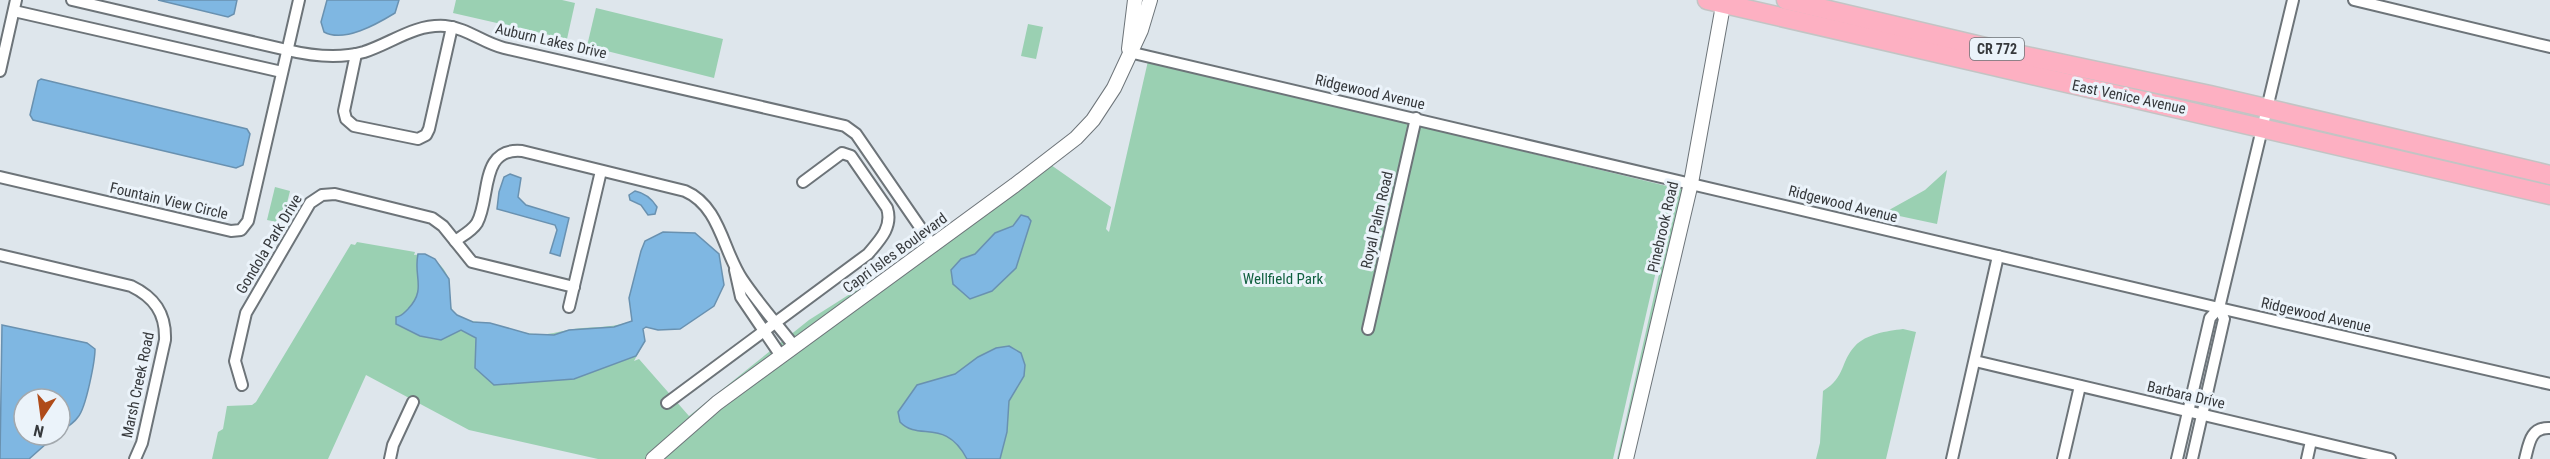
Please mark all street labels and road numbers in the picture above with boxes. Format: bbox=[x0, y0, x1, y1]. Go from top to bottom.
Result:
street label: Auburn Lakes Drive bbox=[493, 19, 609, 63]
road number: CR 772 bbox=[1970, 38, 2024, 60]
street label: Ridgewood Avenue bbox=[1313, 71, 1427, 113]
street label: East Venice Avenue bbox=[2071, 76, 2187, 118]
street label: Royal Palm Road bbox=[1357, 170, 1397, 270]
street label: Fountain View Circle bbox=[108, 179, 230, 223]
street label: Pinebrook Road bbox=[1644, 180, 1682, 274]
street label: Ridgewood Avenue bbox=[1786, 182, 1900, 226]
street label: Gondola Park Drive bbox=[232, 191, 306, 297]
street label: Capri Isles Boulevard bbox=[839, 209, 951, 297]
street label: Ridgewood Avenue bbox=[2259, 294, 2373, 336]
street label: Marsh Creek Road bbox=[118, 330, 158, 440]
street label: Barbara Drive bbox=[2145, 377, 2227, 413]

